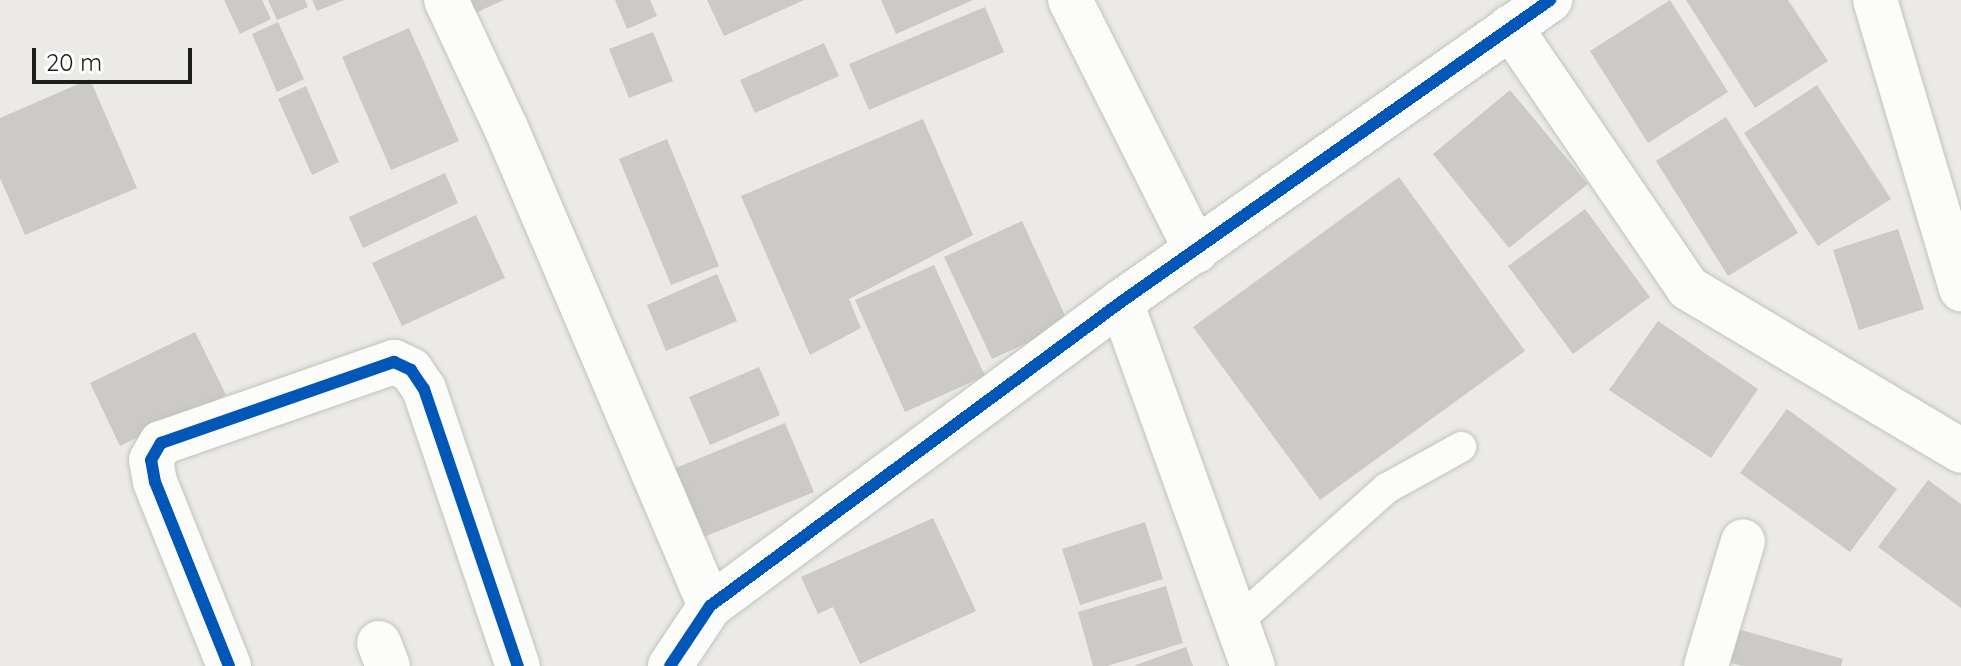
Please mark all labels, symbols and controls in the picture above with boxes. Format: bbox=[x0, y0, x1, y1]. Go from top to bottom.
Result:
scale bar bbox=[36, 32, 196, 82]
text: 20 m bbox=[46, 47, 102, 77]

